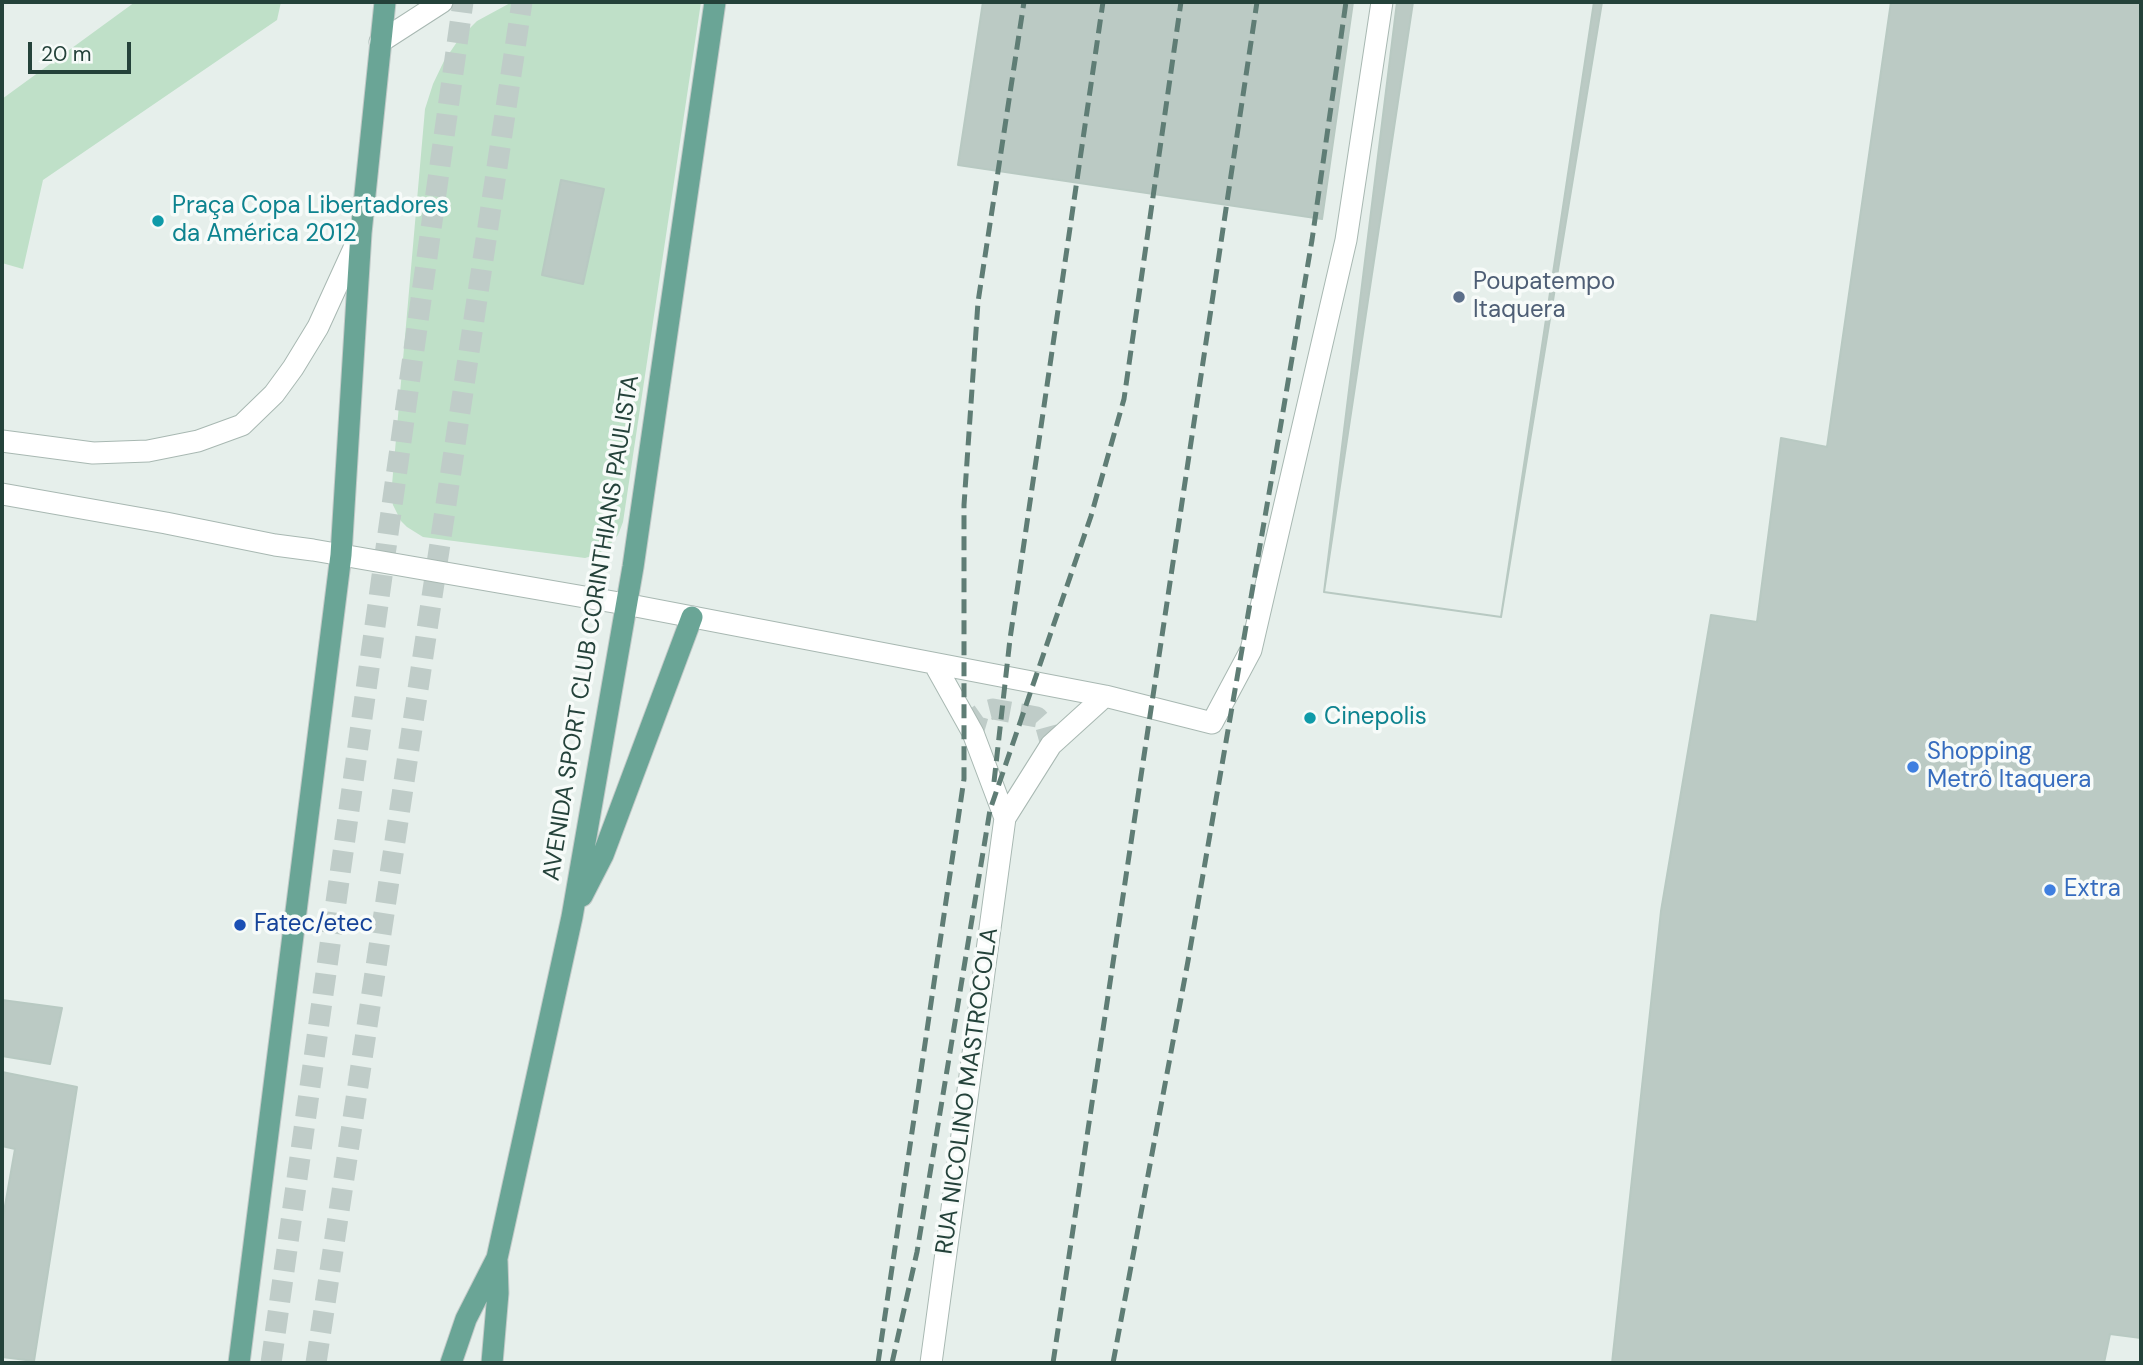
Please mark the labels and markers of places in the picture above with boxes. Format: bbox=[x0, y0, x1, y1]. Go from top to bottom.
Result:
place label: Praça Copa Libertadores da América 2012 bbox=[172, 193, 449, 249]
marker: Praça Copa Libertadores da América 2012 bbox=[150, 213, 166, 229]
place label: Poupatempo Itaquera bbox=[1473, 269, 1615, 325]
marker: Poupatempo Itaquera bbox=[1451, 289, 1467, 305]
place label: Cinepolis bbox=[1324, 704, 1427, 732]
marker: Cinepolis bbox=[1302, 710, 1318, 726]
place label: Shopping Metrô Itaquera bbox=[1927, 739, 2091, 795]
marker: Shopping Metrô Itaquera bbox=[1905, 759, 1921, 775]
place label: Extra bbox=[2064, 876, 2121, 904]
marker: Extra bbox=[2042, 882, 2058, 898]
place label: Fatec/etec bbox=[254, 911, 373, 939]
marker: Fatec/etec bbox=[232, 917, 248, 933]

